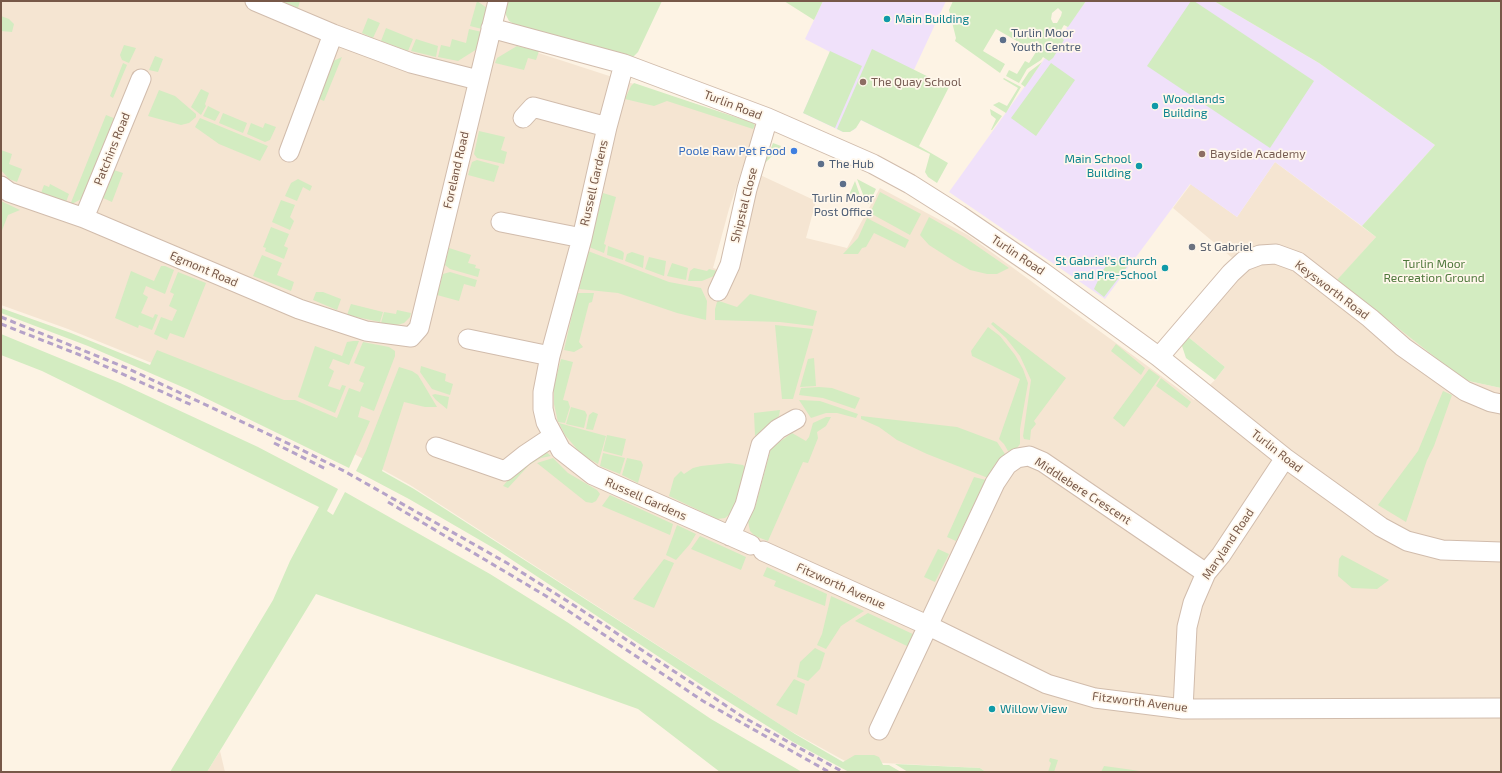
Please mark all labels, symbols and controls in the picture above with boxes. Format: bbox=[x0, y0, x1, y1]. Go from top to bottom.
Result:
place label: Main Building bbox=[895, 12, 969, 26]
marker: Main Building bbox=[882, 14, 892, 24]
place label: Turlin Moor Youth Centre bbox=[1011, 26, 1081, 54]
marker: Turlin Moor Youth Centre bbox=[998, 35, 1008, 45]
place label: The Quay School bbox=[871, 75, 961, 89]
marker: The Quay School bbox=[858, 77, 868, 87]
street label: Turlin Road bbox=[702, 87, 764, 123]
place label: Woodlands Building bbox=[1163, 92, 1225, 120]
marker: Woodlands Building bbox=[1150, 101, 1160, 111]
street label: Patchins Road bbox=[91, 110, 133, 188]
street label: Foreland Road bbox=[440, 130, 472, 210]
street label: Russell Gardens bbox=[577, 139, 611, 227]
place label: Poole Raw Pet Food bbox=[679, 144, 786, 158]
marker: Poole Raw Pet Food bbox=[789, 146, 799, 156]
place label: Bayside Academy bbox=[1210, 147, 1306, 161]
marker: Bayside Academy bbox=[1197, 149, 1207, 159]
place label: Main School Building bbox=[1064, 152, 1131, 180]
place label: The Hub bbox=[829, 157, 874, 171]
marker: The Hub bbox=[816, 159, 826, 169]
marker: Main School Building bbox=[1134, 161, 1144, 171]
street label: Shipstal Close bbox=[728, 166, 760, 244]
marker: Turlin Moor Post Office bbox=[838, 179, 848, 189]
place label: Turlin Moor Post Office bbox=[812, 191, 874, 219]
street label: Turlin Road bbox=[989, 232, 1047, 278]
place label: St Gabriel bbox=[1200, 240, 1253, 254]
marker: St Gabriel bbox=[1187, 242, 1197, 252]
street label: Egmont Road bbox=[168, 248, 240, 290]
place label: St Gabriel's Church and Pre-School bbox=[1055, 254, 1157, 282]
street label: Keysworth Road bbox=[1292, 257, 1372, 323]
park label: Turlin Moor Recreation Ground bbox=[1383, 257, 1485, 285]
marker: St Gabriel's Church and Pre-School bbox=[1160, 263, 1170, 273]
street label: Turlin Road bbox=[1248, 426, 1306, 476]
street label: Middlebere Crescent bbox=[1032, 454, 1134, 528]
street label: Russell Gardens bbox=[603, 475, 689, 523]
street label: Maryland Road bbox=[1199, 506, 1257, 582]
street label: Fitzworth Avenue bbox=[794, 560, 888, 612]
street label: Fitzworth Avenue bbox=[1091, 689, 1189, 715]
place label: Willow View bbox=[1000, 702, 1067, 716]
marker: Willow View bbox=[987, 704, 997, 714]

